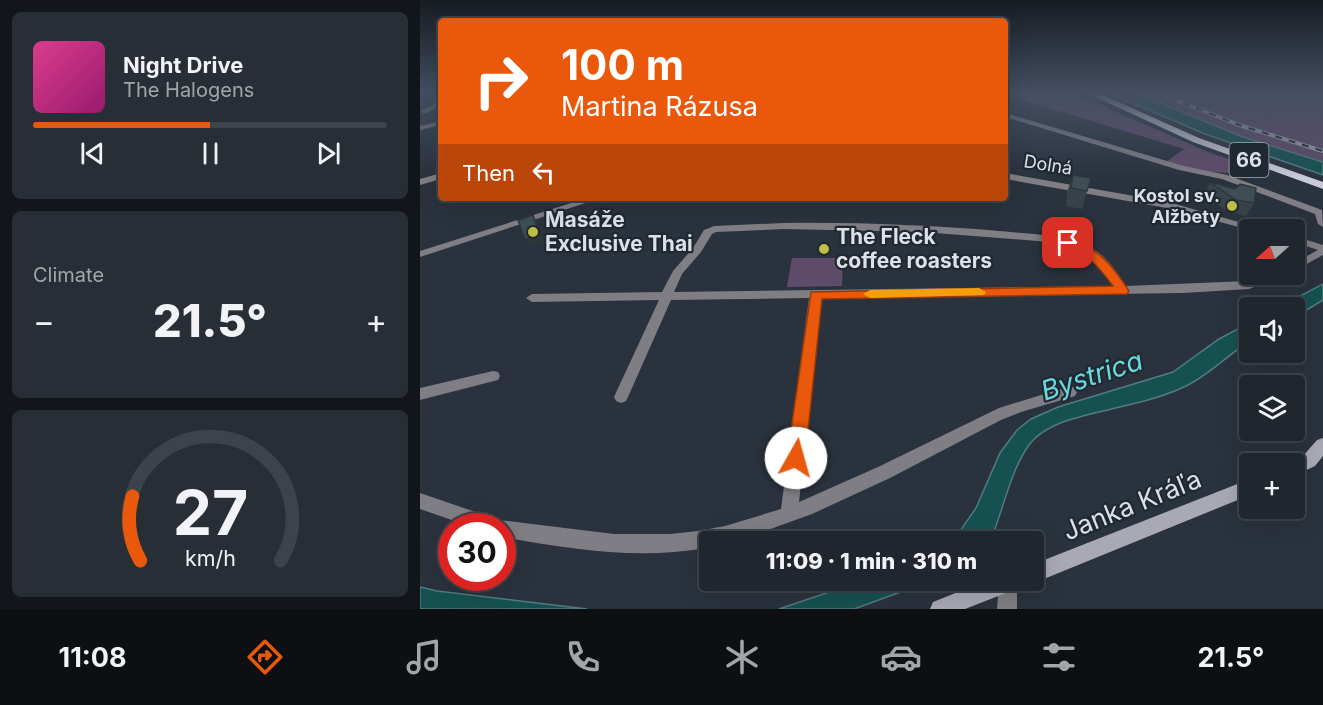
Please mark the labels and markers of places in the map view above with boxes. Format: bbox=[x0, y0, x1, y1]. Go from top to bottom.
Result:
place label: Kostol sv. Alžbety bbox=[1134, 185, 1220, 227]
marker: Kostol sv. Alžbety bbox=[1225, 199, 1239, 213]
place label: Masáže Exclusive Thai bbox=[545, 207, 693, 256]
pin bbox=[1042, 217, 1093, 268]
place label: The Fleck coffee roasters bbox=[836, 224, 992, 273]
marker: Masáže Exclusive Thai bbox=[526, 225, 540, 239]
marker: The Fleck coffee roasters bbox=[817, 242, 831, 256]

